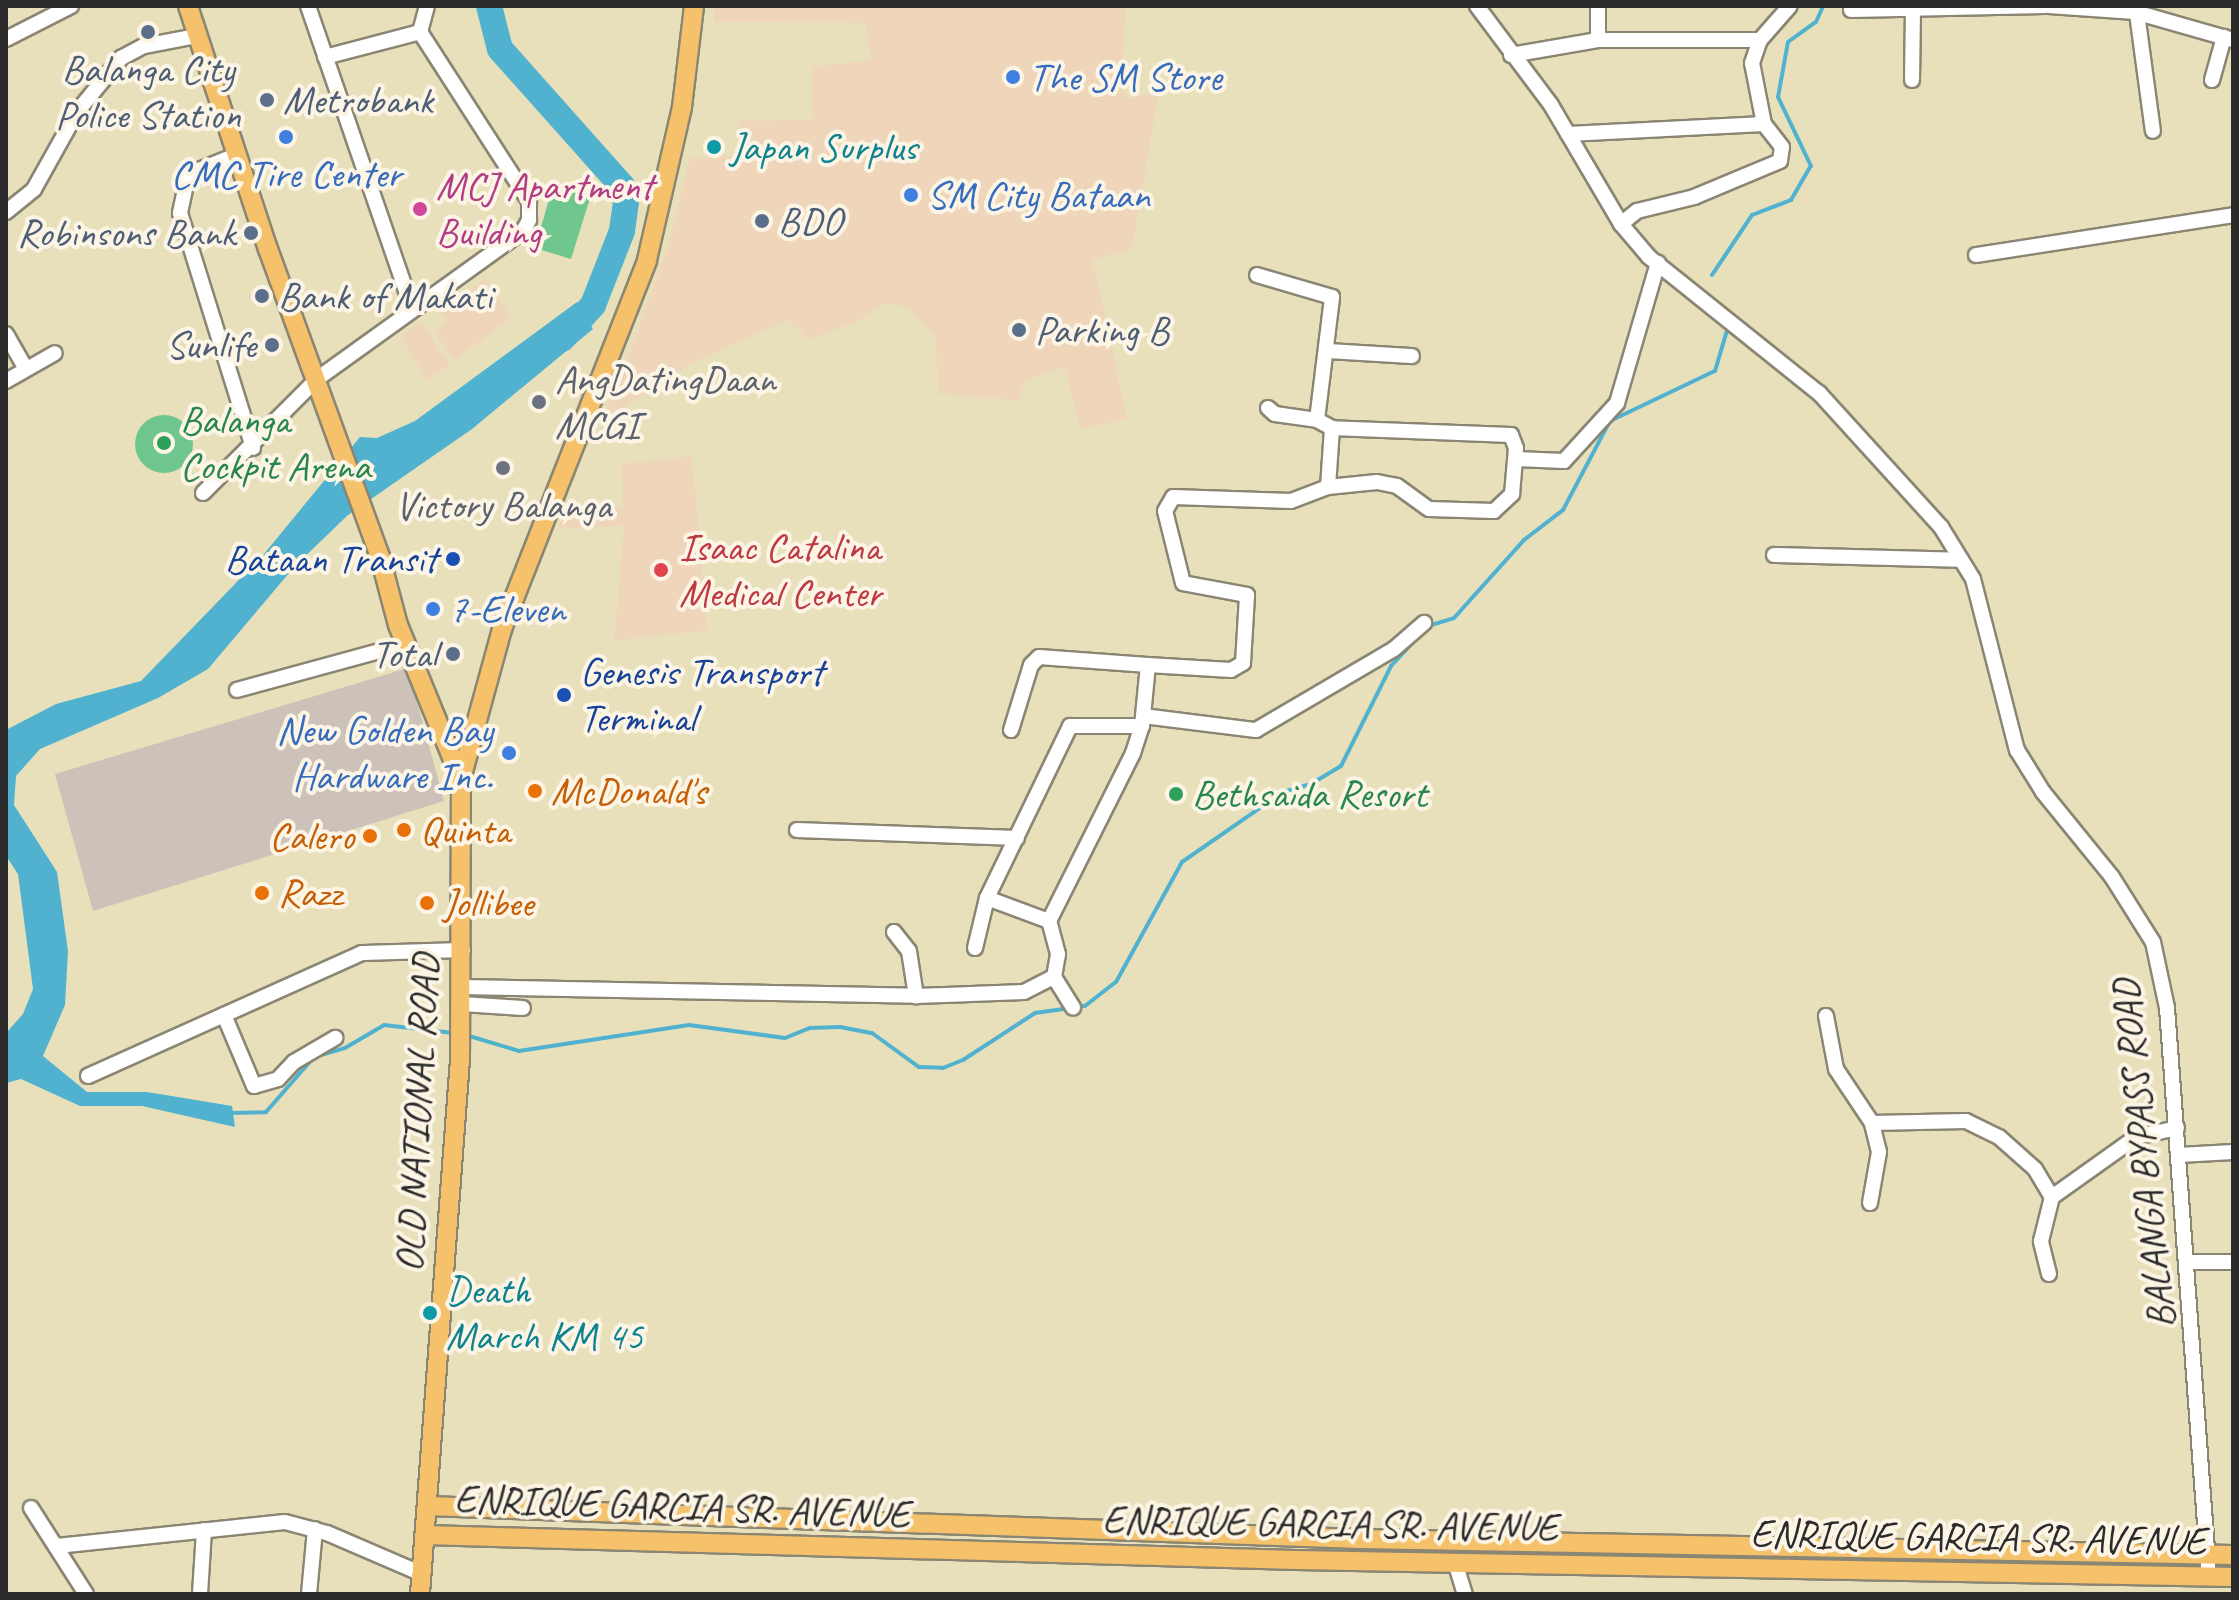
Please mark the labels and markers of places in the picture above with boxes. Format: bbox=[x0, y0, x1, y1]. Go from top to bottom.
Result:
marker: Balanga City Police Station bbox=[139, 23, 157, 41]
place label: Balanga City Police Station bbox=[55, 45, 241, 139]
place label: The SM Store bbox=[1029, 53, 1222, 101]
marker: The SM Store bbox=[1004, 68, 1022, 86]
place label: Metrobank bbox=[283, 76, 433, 124]
marker: Metrobank bbox=[258, 91, 276, 109]
place label: Japan Surplus bbox=[730, 123, 916, 171]
marker: CMC Tire Center bbox=[277, 128, 295, 146]
marker: Japan Surplus bbox=[705, 138, 723, 156]
place label: CMC Tire Center bbox=[171, 150, 401, 198]
place label: MCJ Apartment Building bbox=[436, 162, 653, 256]
place label: SM City Bataan bbox=[927, 171, 1149, 219]
marker: SM City Bataan bbox=[902, 186, 920, 204]
place label: BDO bbox=[778, 197, 842, 245]
marker: MCJ Apartment Building bbox=[411, 200, 429, 218]
place label: Robinsons Bank bbox=[17, 209, 235, 257]
marker: BDO bbox=[753, 212, 771, 230]
marker: Robinsons Bank bbox=[242, 224, 260, 242]
place label: Bank of Makati bbox=[278, 272, 492, 320]
marker: Bank of Makati bbox=[253, 287, 271, 305]
place label: Parking B bbox=[1035, 306, 1169, 354]
place label: Sunlife bbox=[166, 321, 256, 369]
marker: Parking B bbox=[1010, 321, 1028, 339]
marker: Sunlife bbox=[263, 336, 281, 354]
place label: AngDatingDaan MCGI bbox=[555, 355, 775, 449]
marker: AngDatingDaan MCGI bbox=[530, 393, 548, 411]
place label: Balanga Cockpit Arena bbox=[180, 396, 368, 490]
marker: Balanga Cockpit Arena bbox=[155, 434, 173, 452]
marker: Victory Balanga bbox=[494, 459, 512, 477]
place label: Victory Balanga bbox=[395, 481, 611, 529]
place label: Isaac Catalina Medical Center bbox=[679, 523, 881, 617]
place label: Bataan Transit bbox=[226, 535, 437, 583]
marker: Bataan Transit bbox=[444, 550, 462, 568]
marker: Isaac Catalina Medical Center bbox=[650, 559, 672, 581]
place label: 7-Eleven bbox=[449, 585, 565, 633]
marker: 7-Eleven bbox=[424, 600, 442, 618]
place label: Total bbox=[372, 630, 437, 678]
marker: Total bbox=[444, 645, 462, 663]
place label: Genesis Transport Terminal bbox=[580, 648, 823, 742]
marker: Genesis Transport Terminal bbox=[555, 686, 573, 704]
place label: New Golden Bay Hardware Inc. bbox=[277, 706, 493, 800]
marker: New Golden Bay Hardware Inc. bbox=[500, 744, 518, 762]
place label: McDonald's bbox=[551, 767, 706, 815]
place label: Bethsaida Resort bbox=[1192, 770, 1427, 818]
marker: McDonald's bbox=[526, 782, 544, 800]
marker: Bethsaida Resort bbox=[1167, 785, 1185, 803]
place label: Quinta bbox=[420, 806, 510, 854]
place label: Calero bbox=[269, 812, 354, 860]
marker: Quinta bbox=[395, 821, 413, 839]
marker: Calero bbox=[361, 827, 379, 845]
place label: Razz bbox=[278, 869, 342, 917]
place label: Jollibee bbox=[443, 879, 533, 927]
marker: Razz bbox=[253, 884, 271, 902]
marker: Jollibee bbox=[418, 894, 436, 912]
place label: Death March KM 45 bbox=[446, 1266, 643, 1360]
marker: Death March KM 45 bbox=[421, 1304, 439, 1322]

